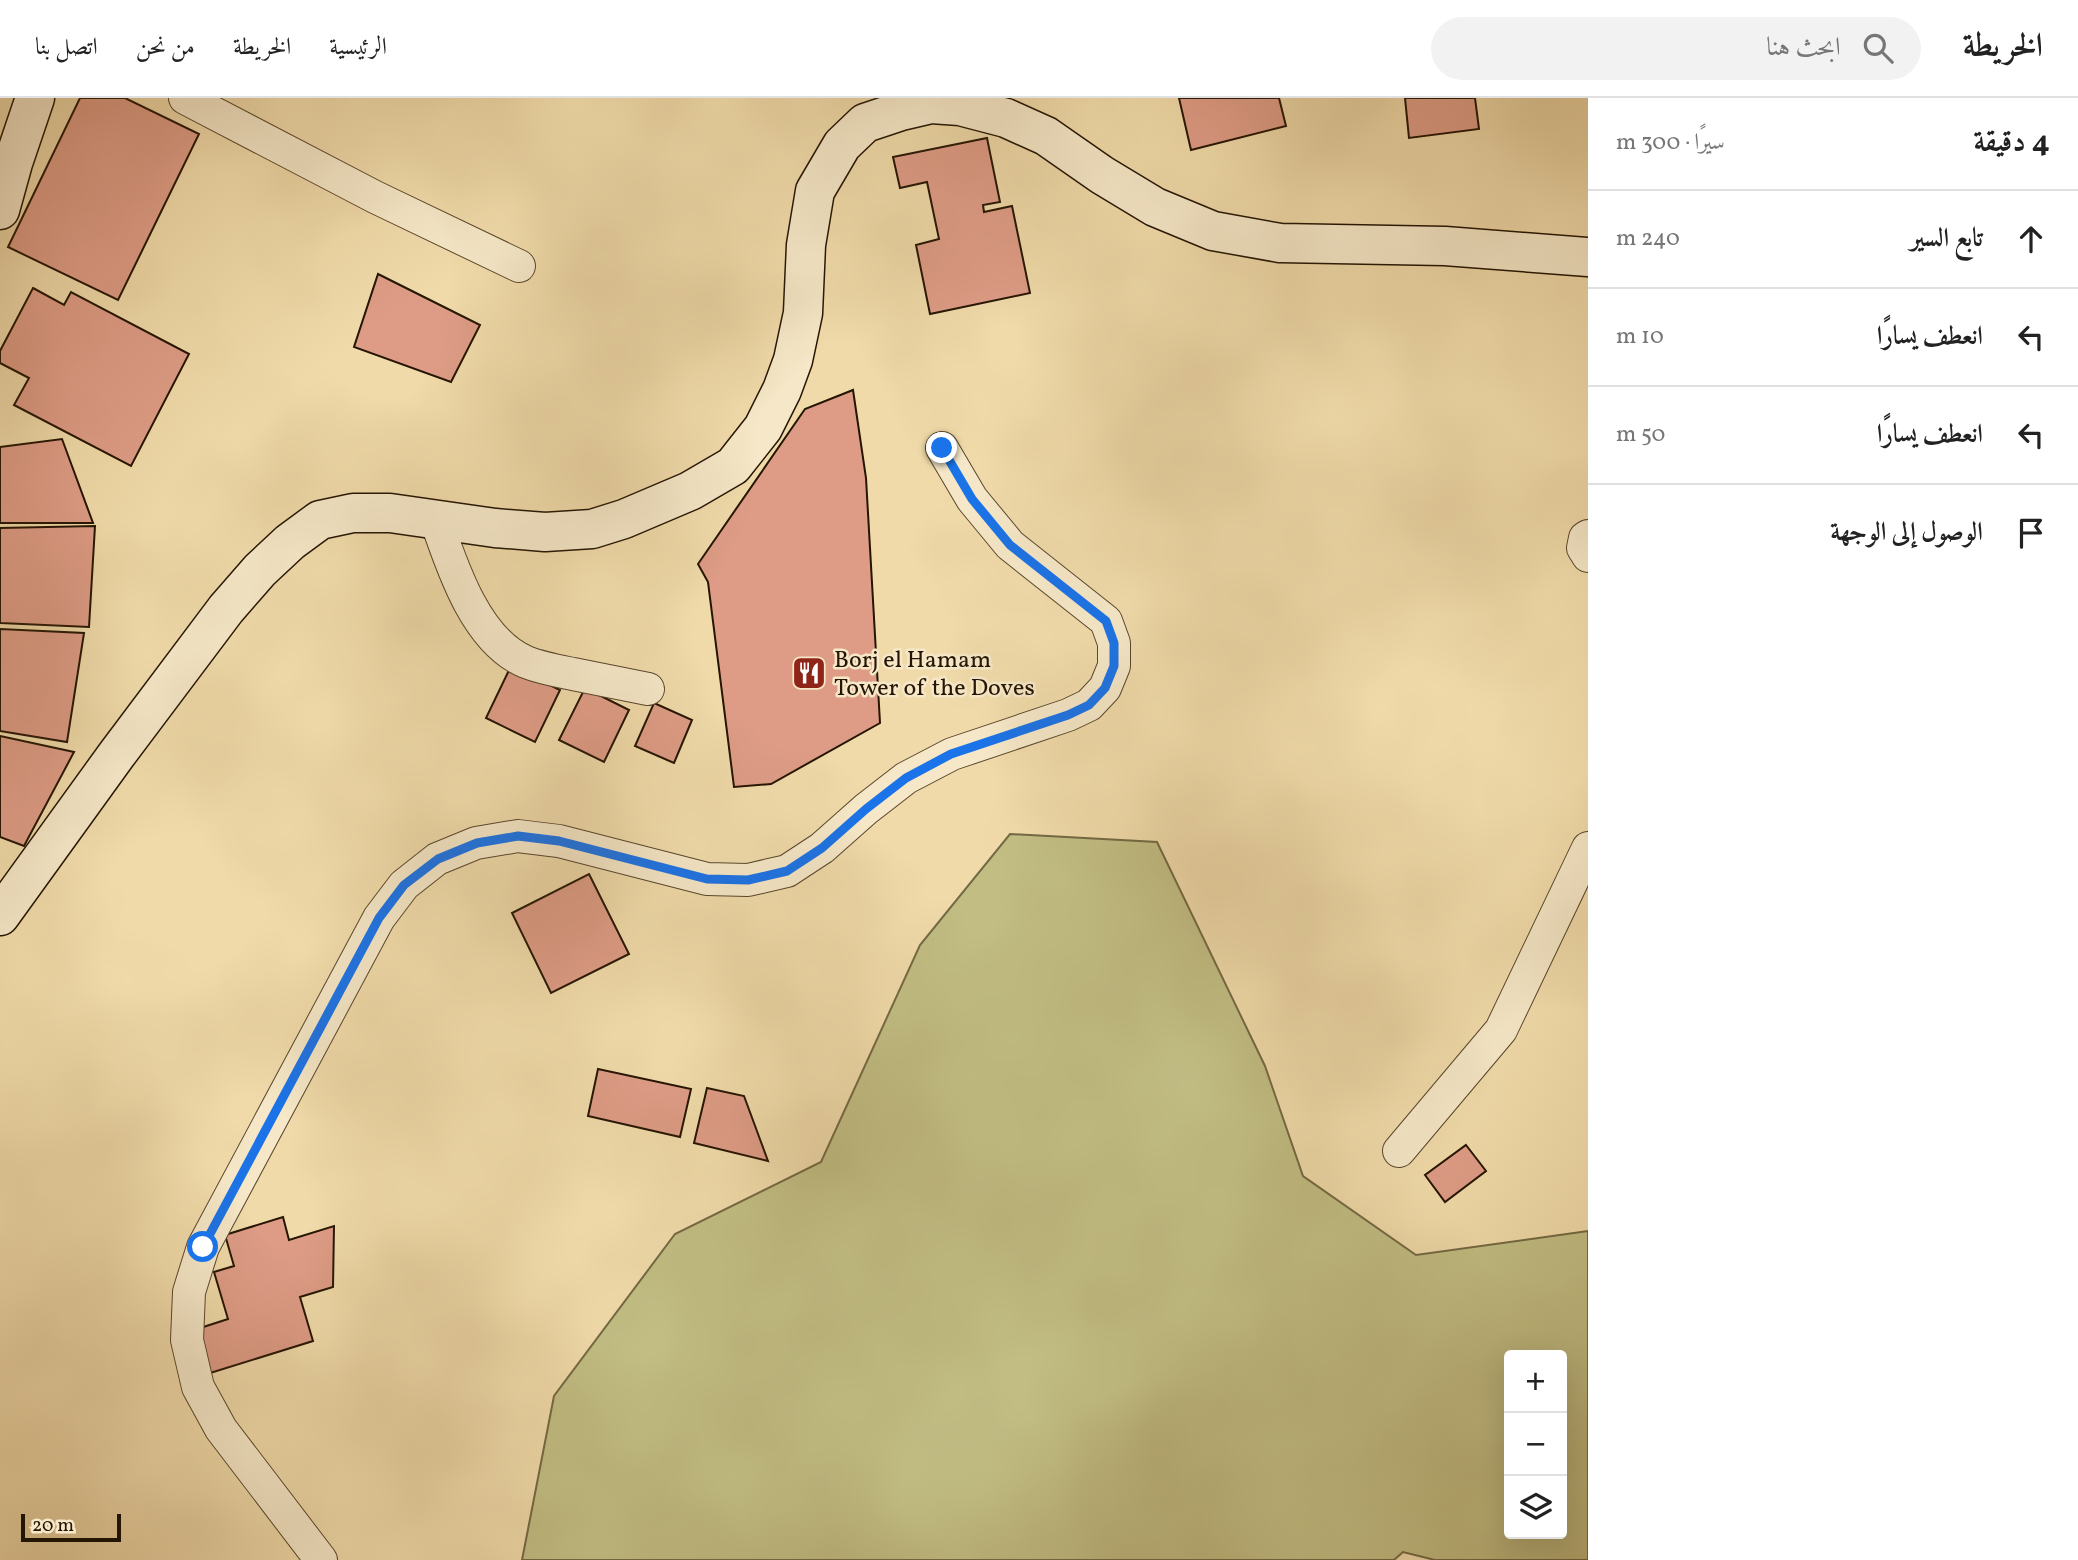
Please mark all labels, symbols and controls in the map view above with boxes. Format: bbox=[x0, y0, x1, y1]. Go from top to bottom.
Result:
search box bbox=[1431, 17, 1921, 80]
text: الخريطة bbox=[1963, 25, 2043, 71]
icon: search bbox=[1859, 29, 1897, 67]
text: ابحث هنا bbox=[1766, 30, 1841, 66]
text: اتصل بنا bbox=[35, 31, 98, 65]
text: من نحن bbox=[136, 31, 195, 65]
text: الخريطة bbox=[233, 31, 291, 65]
text: الرئيسية bbox=[329, 31, 387, 65]
text: 4 دقيقة bbox=[1973, 122, 2050, 164]
text: سيرًا · 300 m bbox=[1616, 127, 1725, 159]
icon: ahead bbox=[2012, 220, 2050, 258]
text: تابع السير bbox=[1910, 221, 1983, 257]
text: 240 m bbox=[1616, 223, 1680, 255]
icon: left bbox=[2012, 318, 2050, 356]
text: انعطف يسارًا bbox=[1877, 319, 1983, 355]
text: 10 m bbox=[1616, 321, 1664, 353]
icon: left bbox=[2012, 416, 2050, 454]
text: انعطف يسارًا bbox=[1877, 417, 1983, 453]
text: 50 m bbox=[1616, 419, 1665, 451]
route end bbox=[926, 432, 957, 463]
icon: arrive bbox=[2012, 514, 2050, 552]
text: الوصول إلى الوجهة bbox=[1830, 515, 1983, 551]
place label: Borj el Hamam Tower of the Doves bbox=[834, 644, 1035, 706]
restaurant icon: Borj el Hamam Tower of the Doves bbox=[790, 654, 828, 692]
route start bbox=[187, 1231, 218, 1262]
map controls bbox=[1504, 1350, 1567, 1539]
button: + bbox=[1504, 1350, 1567, 1413]
button: − bbox=[1504, 1413, 1567, 1476]
button: layers bbox=[1504, 1476, 1567, 1539]
scale bar bbox=[21, 1511, 121, 1543]
text: 20 m bbox=[32, 1513, 74, 1539]

